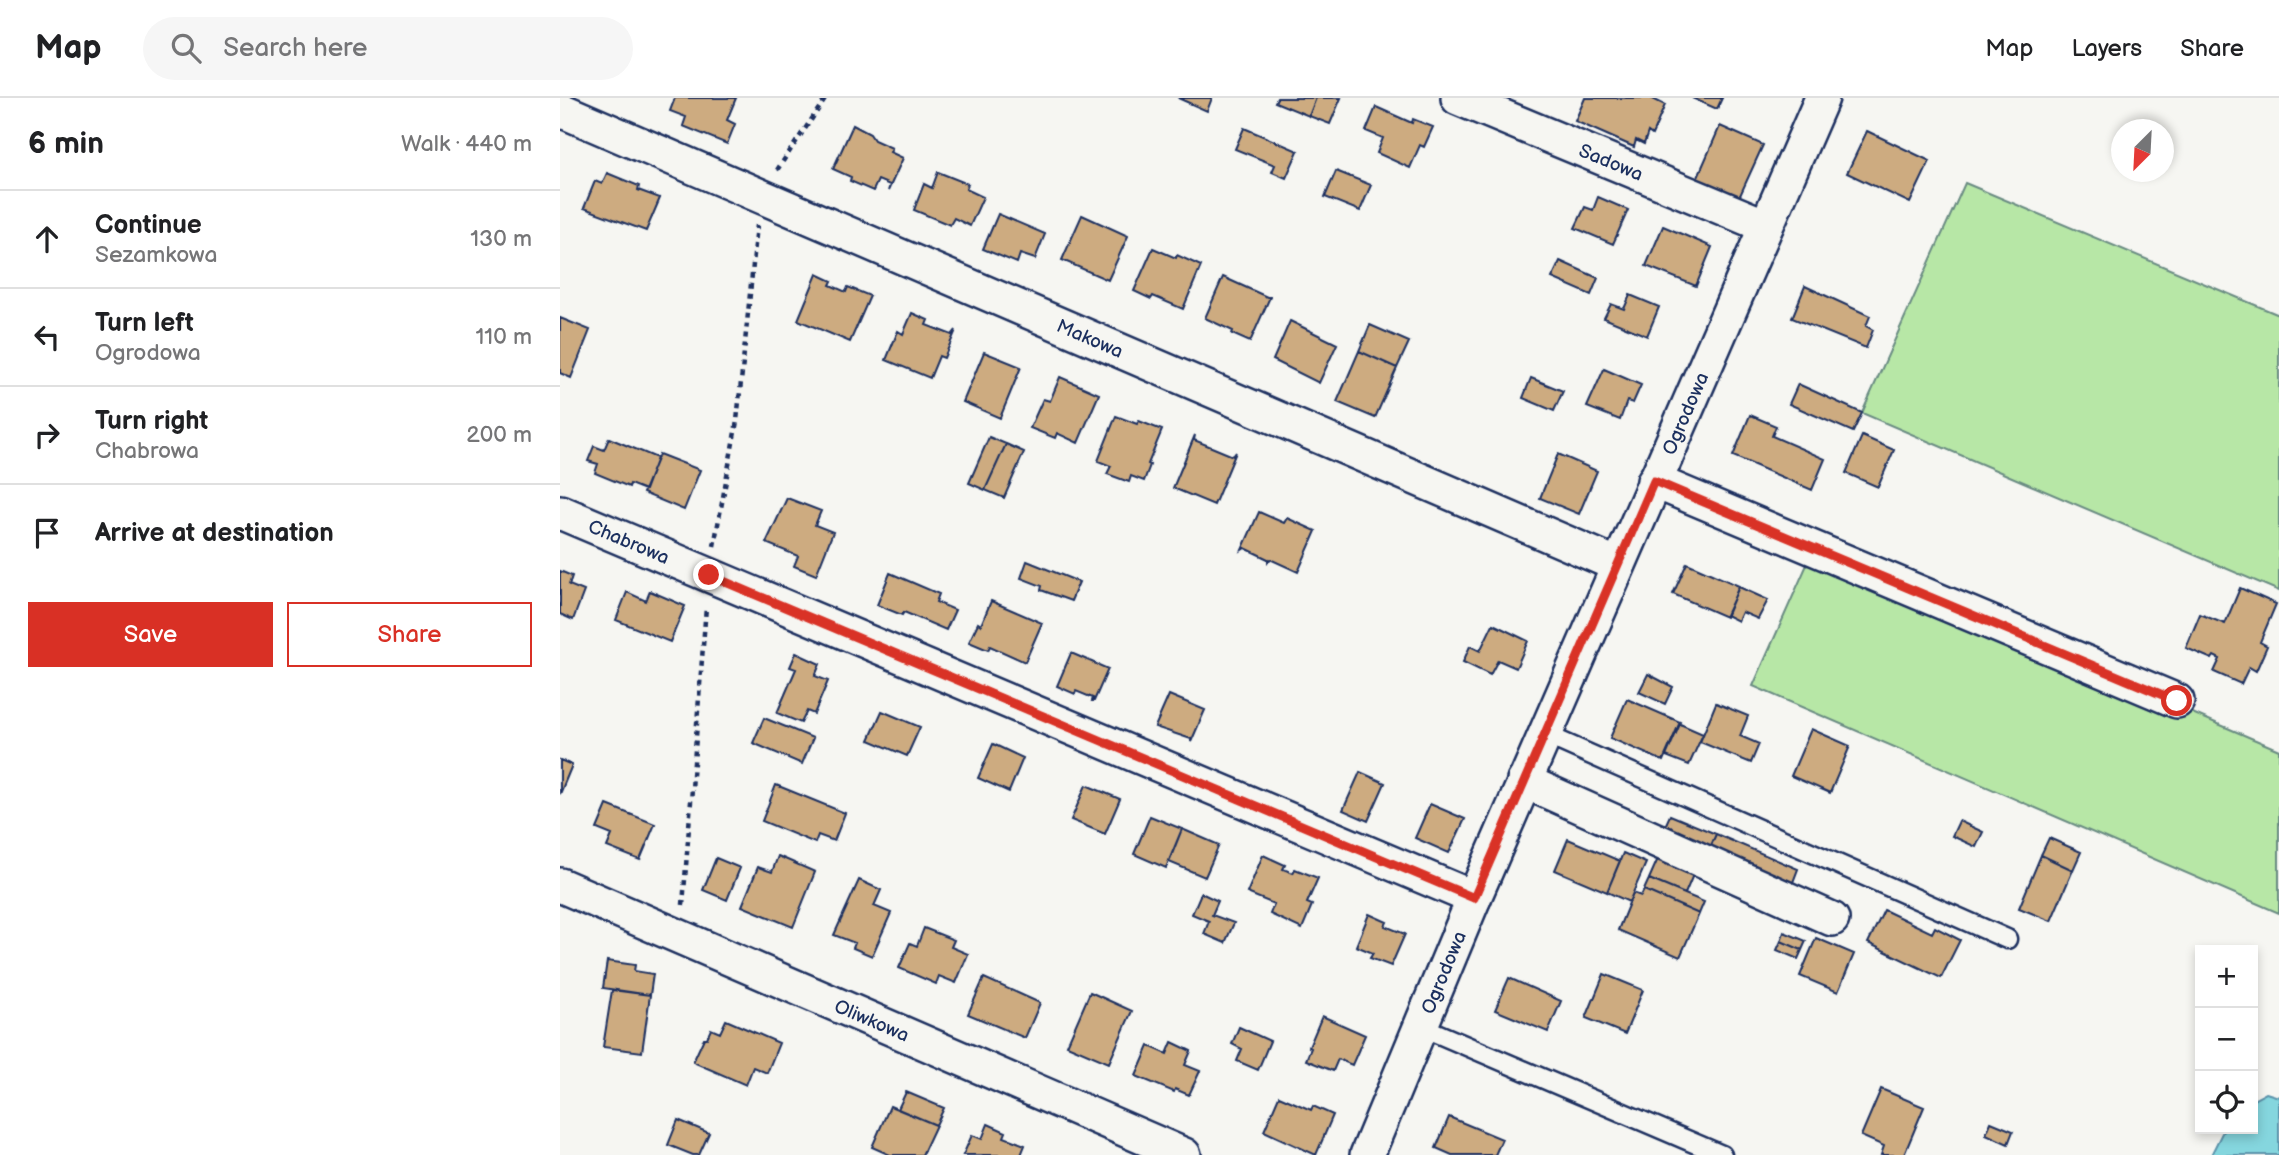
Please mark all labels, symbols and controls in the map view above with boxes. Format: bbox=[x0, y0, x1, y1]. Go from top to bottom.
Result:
search box bbox=[143, 17, 633, 80]
text: Map bbox=[35, 28, 101, 68]
icon: search bbox=[167, 29, 205, 67]
text: Search here bbox=[223, 33, 367, 64]
text: Map bbox=[1985, 34, 2033, 63]
text: Layers bbox=[2071, 34, 2142, 63]
text: Share bbox=[2180, 34, 2244, 63]
north arrow bbox=[2111, 119, 2174, 182]
text: 6 min bbox=[28, 126, 104, 162]
text: Walk · 440 m bbox=[401, 130, 532, 158]
street label: Sadowa bbox=[1575, 140, 1646, 187]
text: Continue bbox=[95, 210, 202, 241]
icon: ahead bbox=[28, 220, 66, 258]
text: 130 m bbox=[470, 225, 532, 253]
text: Sezamkowa bbox=[95, 241, 217, 269]
text: Turn left bbox=[95, 308, 194, 339]
street label: Makowa bbox=[1053, 315, 1126, 364]
icon: left bbox=[28, 318, 66, 356]
text: 110 m bbox=[475, 323, 532, 351]
text: Ogrodowa bbox=[95, 339, 201, 367]
street label: Ogrodowa bbox=[1658, 369, 1714, 459]
text: Turn right bbox=[95, 406, 208, 437]
icon: right bbox=[28, 416, 66, 454]
text: 200 m bbox=[466, 421, 532, 449]
text: Chabrowa bbox=[95, 437, 199, 465]
icon: arrive bbox=[28, 514, 66, 552]
street label: Chabrowa bbox=[584, 515, 673, 570]
text: Arrive at destination bbox=[95, 518, 334, 549]
route end bbox=[693, 559, 724, 590]
button: Save bbox=[28, 602, 273, 667]
button: Share bbox=[287, 602, 532, 667]
route start bbox=[2161, 685, 2192, 716]
street label: Ogrodowa bbox=[1417, 928, 1472, 1018]
map controls bbox=[2195, 945, 2258, 1134]
button: + bbox=[2195, 945, 2258, 1008]
street label: Oliwkowa bbox=[831, 995, 912, 1048]
button: − bbox=[2195, 1008, 2258, 1071]
button: locate bbox=[2195, 1071, 2258, 1134]

